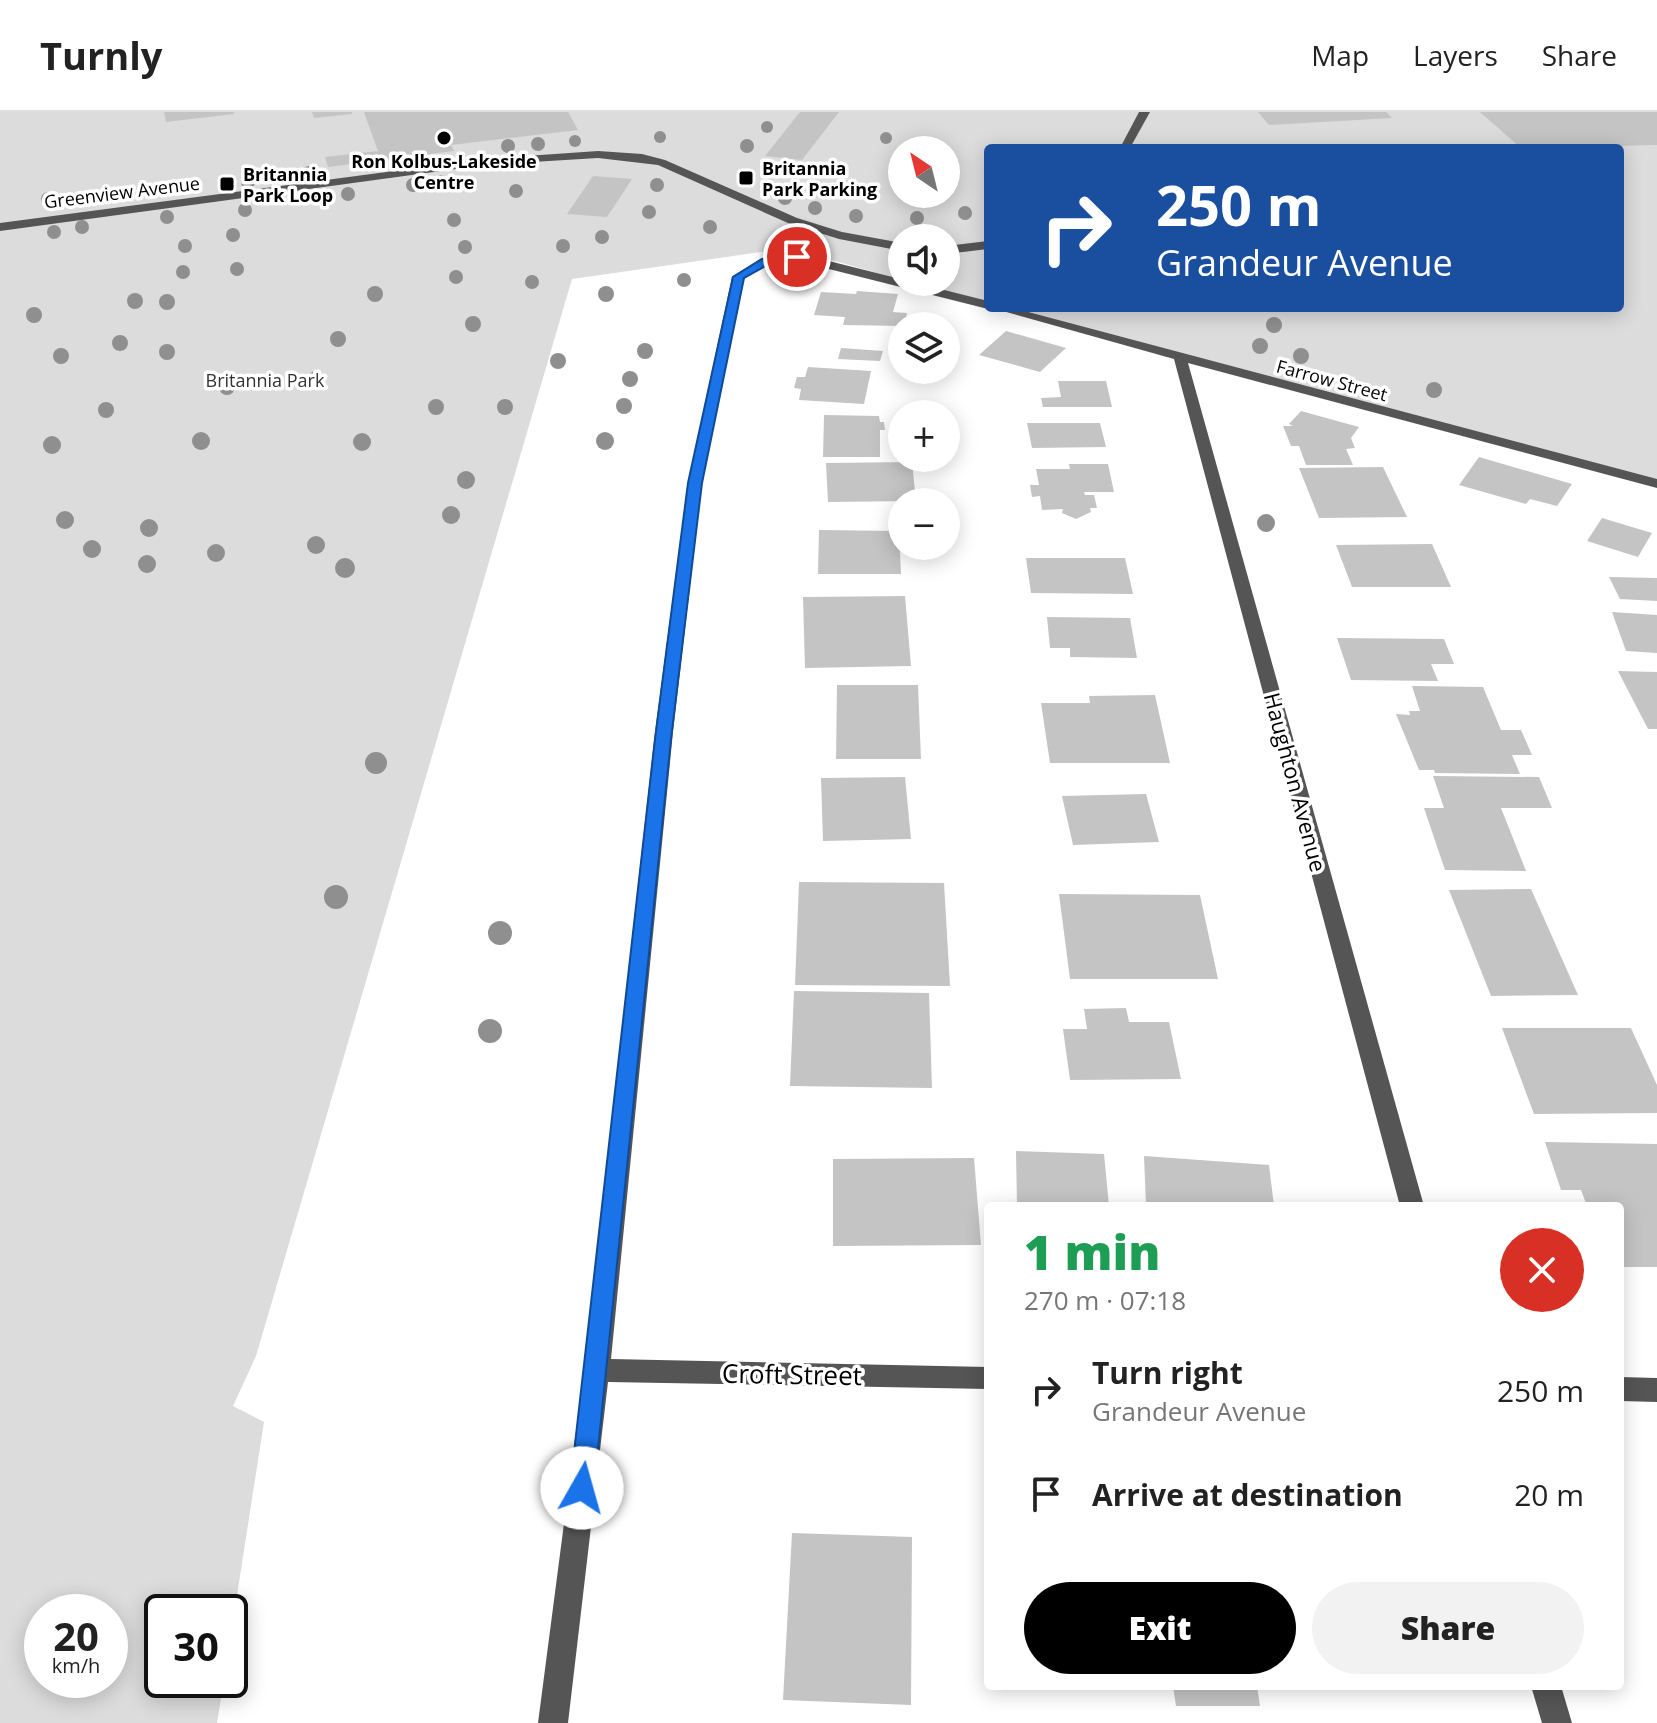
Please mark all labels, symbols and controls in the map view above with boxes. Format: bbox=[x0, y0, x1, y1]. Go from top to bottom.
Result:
text: Turnly bbox=[40, 29, 162, 81]
text: Map bbox=[1311, 36, 1369, 74]
text: Layers bbox=[1413, 36, 1498, 74]
text: Share bbox=[1542, 36, 1617, 74]
marker: Ron Kolbus-Lakeside Centre bbox=[435, 129, 453, 147]
north arrow bbox=[888, 136, 960, 208]
map controls bbox=[888, 136, 960, 560]
place label: Ron Kolbus-Lakeside Centre bbox=[351, 149, 537, 194]
place label: Britannia Park Parking bbox=[762, 156, 877, 201]
place label: Britannia Park Loop bbox=[243, 162, 333, 207]
text: 250 m bbox=[1156, 166, 1322, 242]
marker: Britannia Park Parking bbox=[737, 169, 755, 187]
street label: Greenview Avenue bbox=[43, 171, 201, 213]
marker: Britannia Park Loop bbox=[218, 175, 236, 193]
icon: right bbox=[1024, 176, 1128, 280]
pin bbox=[763, 223, 831, 291]
button: sound bbox=[888, 224, 960, 296]
icon: arrive bbox=[775, 235, 819, 279]
text: Grandeur Avenue bbox=[1156, 238, 1453, 287]
button: layers bbox=[888, 312, 960, 384]
street label: Farrow Street bbox=[1274, 354, 1390, 406]
park label: Britannia Park bbox=[206, 368, 325, 392]
button: + bbox=[888, 400, 960, 472]
button: − bbox=[888, 488, 960, 560]
street label: Haughton Avenue bbox=[1258, 689, 1334, 875]
text: 1 min bbox=[1024, 1219, 1160, 1284]
button: close bbox=[1500, 1228, 1584, 1312]
text: 270 m · 07:18 bbox=[1024, 1282, 1186, 1318]
text: Turn right bbox=[1092, 1352, 1243, 1393]
street label: Croft Street bbox=[722, 1355, 862, 1393]
icon: right bbox=[1024, 1368, 1068, 1412]
text: 250 m bbox=[1497, 1370, 1584, 1411]
text: Grandeur Avenue bbox=[1092, 1393, 1306, 1429]
position arrow bbox=[540, 1446, 624, 1530]
icon: arrive bbox=[1024, 1472, 1068, 1516]
text: Arrive at destination bbox=[1092, 1474, 1403, 1515]
text: 20 m bbox=[1514, 1474, 1584, 1515]
button: Exit bbox=[1024, 1582, 1296, 1674]
button: Share bbox=[1312, 1582, 1584, 1674]
speed limit sign: 30 bbox=[144, 1594, 248, 1698]
text: 20 bbox=[53, 1608, 99, 1663]
text: km/h bbox=[52, 1652, 100, 1679]

